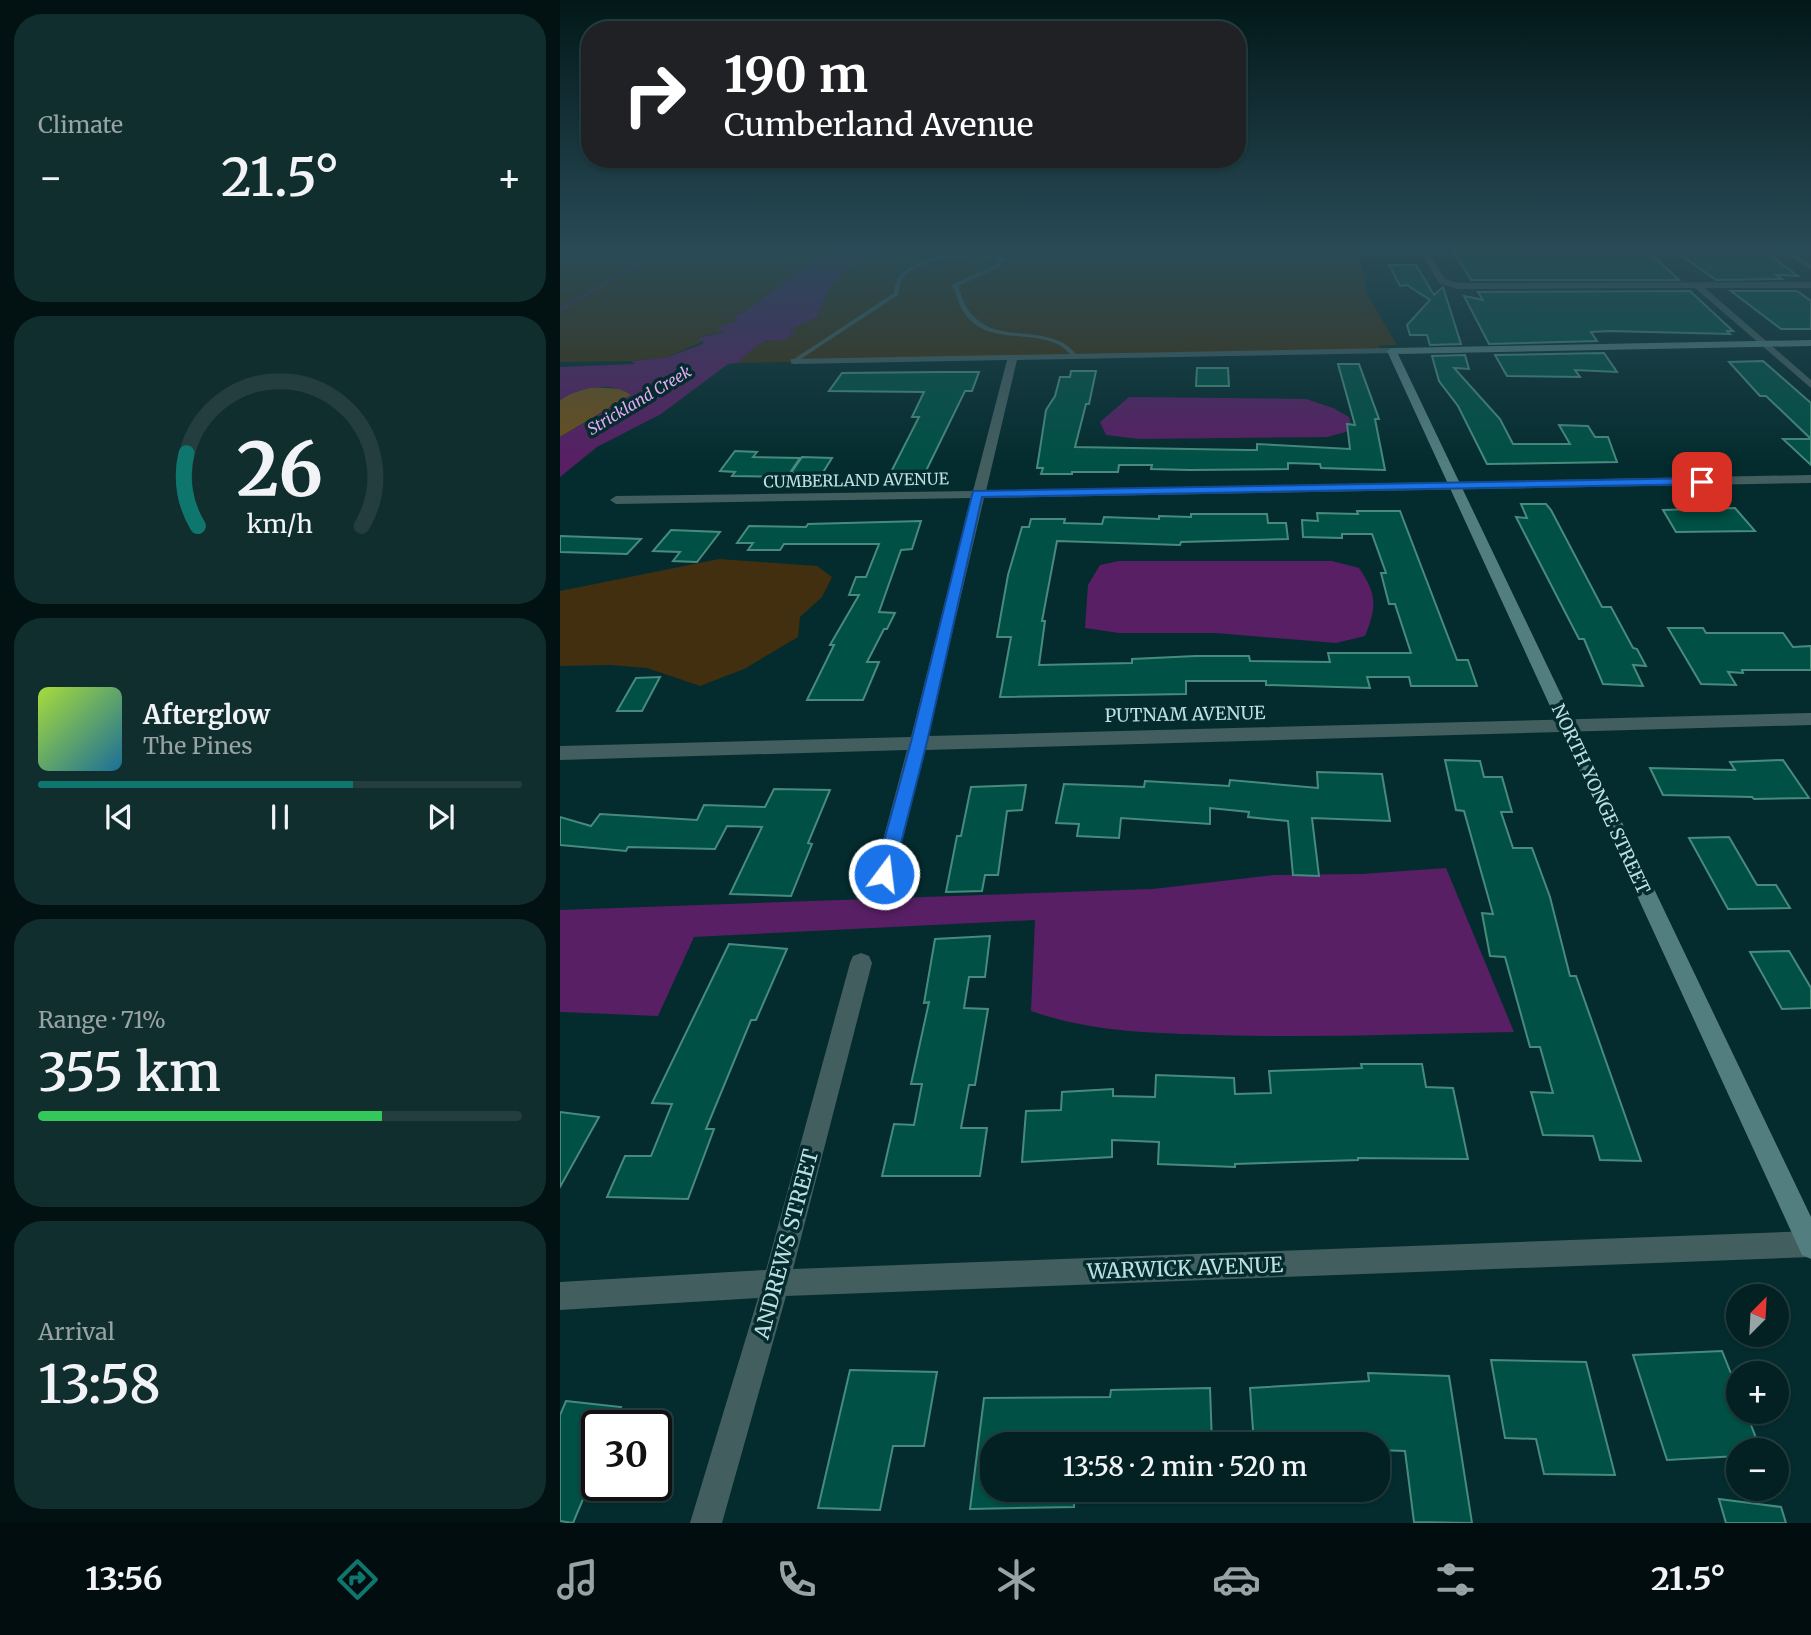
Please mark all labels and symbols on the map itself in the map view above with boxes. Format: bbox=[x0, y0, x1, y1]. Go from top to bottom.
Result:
water label: Strickland Creek bbox=[583, 361, 695, 439]
pin bbox=[1672, 452, 1732, 512]
street label: CUMBERLAND AVENUE bbox=[763, 468, 950, 492]
street label: NORTH YONGE STREET bbox=[1547, 700, 1655, 898]
street label: PUTNAM AVENUE bbox=[1104, 701, 1266, 727]
position arrow bbox=[847, 837, 921, 911]
street label: ANDREWS STREET bbox=[747, 1146, 824, 1343]
street label: WARWICK AVENUE bbox=[1085, 1251, 1284, 1285]
north arrow bbox=[1726, 1284, 1788, 1348]
speed limit sign: 30 bbox=[581, 1410, 672, 1501]

